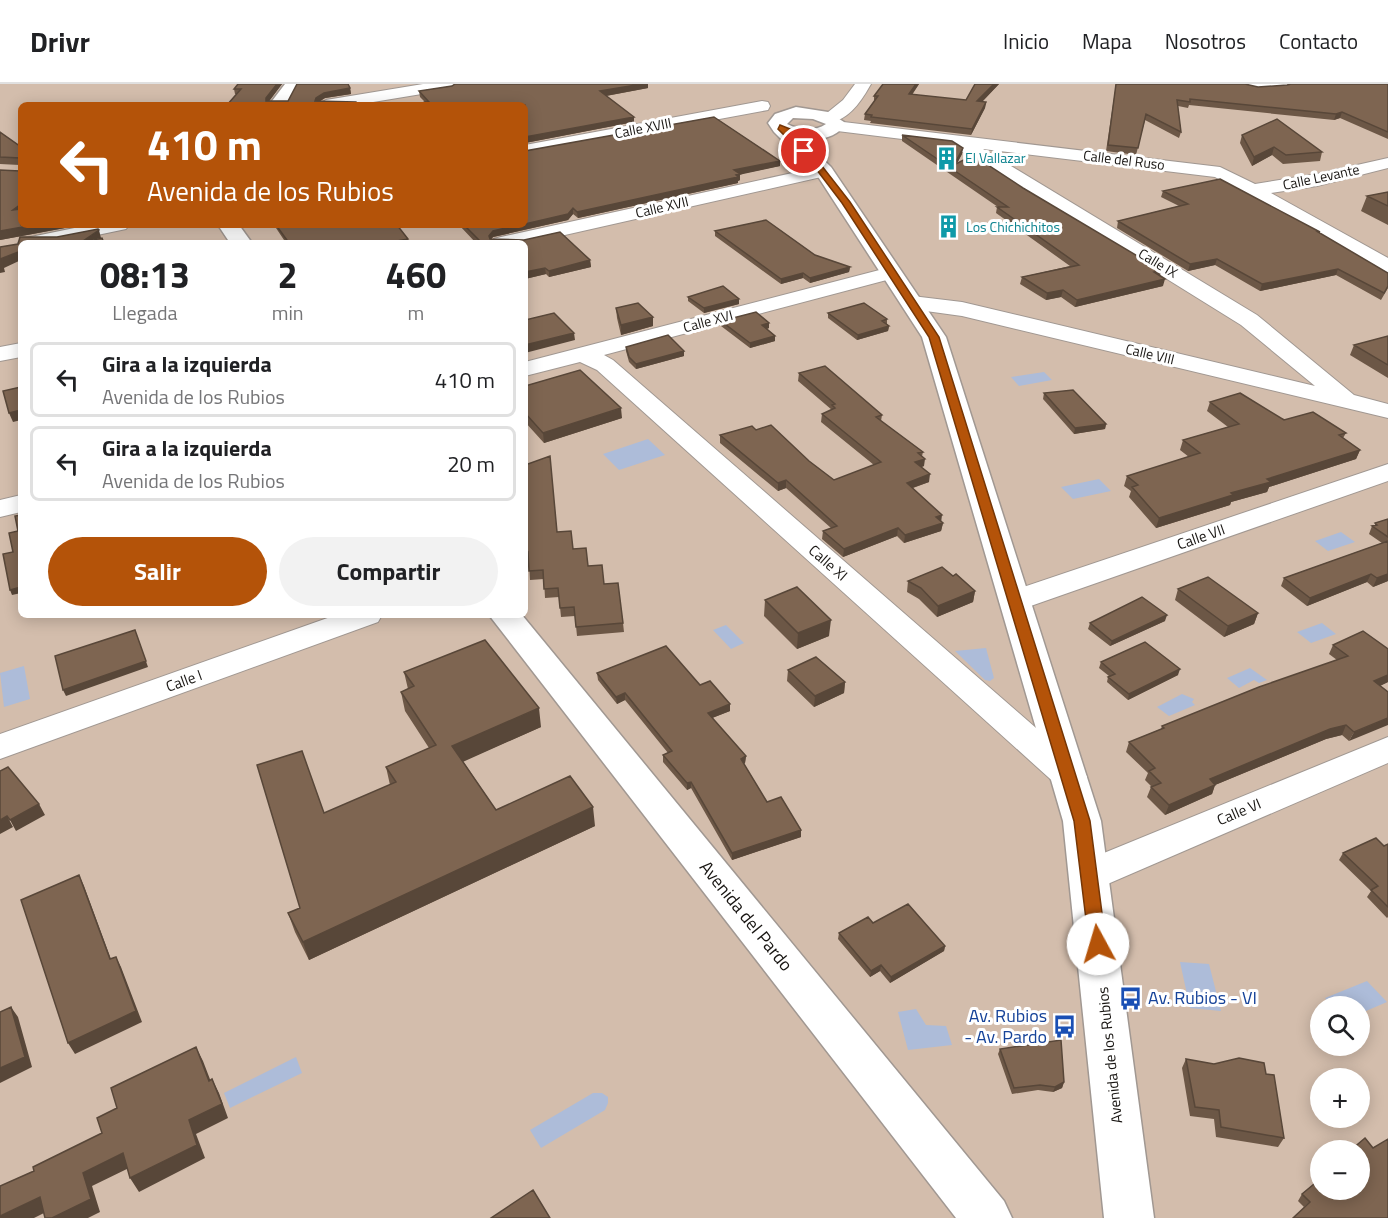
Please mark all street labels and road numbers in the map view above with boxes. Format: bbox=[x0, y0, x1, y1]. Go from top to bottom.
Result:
street label: Calle XVIII bbox=[613, 112, 673, 143]
street label: Calle del Ruso bbox=[1082, 144, 1166, 175]
street label: Calle Levante bbox=[1281, 158, 1361, 195]
street label: Calle XVII bbox=[633, 190, 691, 223]
street label: Calle IX bbox=[1135, 243, 1182, 283]
street label: Calle XVI bbox=[681, 304, 735, 337]
street label: Calle VIII bbox=[1124, 338, 1177, 369]
street label: Calle VII bbox=[1174, 518, 1228, 555]
street label: Calle XI bbox=[804, 539, 853, 586]
street label: Calle I bbox=[162, 663, 205, 698]
street label: Calle VI bbox=[1213, 792, 1264, 831]
street label: Avenida del Pardo bbox=[693, 855, 800, 977]
street label: Avenida de los Rubios bbox=[1091, 986, 1128, 1124]

